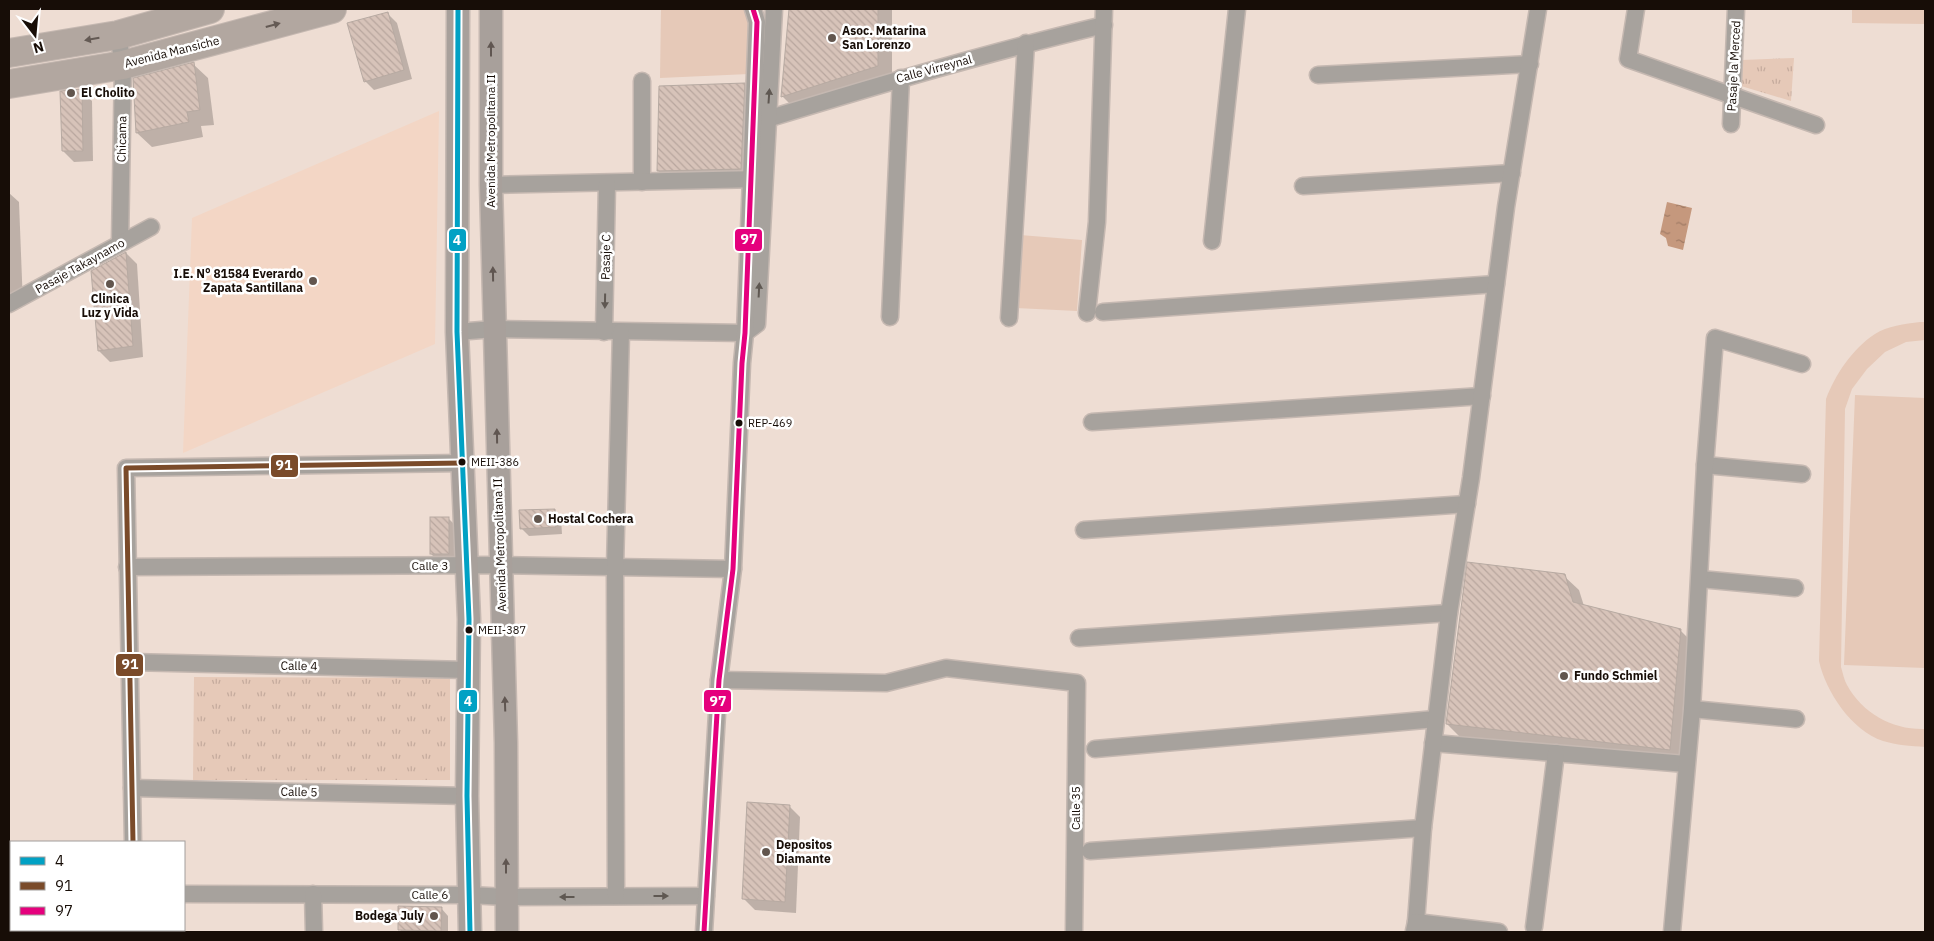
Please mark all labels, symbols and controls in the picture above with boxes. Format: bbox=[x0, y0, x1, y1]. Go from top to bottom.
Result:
north arrow bbox=[10, 10, 60, 60]
street label: Pasaje la Merced bbox=[1724, 20, 1743, 112]
one-way arrow bbox=[265, 21, 280, 29]
place label: Asoc. Matarina San Lorenzo bbox=[842, 23, 926, 52]
street label: Avenida Mansiche bbox=[123, 32, 221, 71]
marker: Asoc. Matarina San Lorenzo bbox=[826, 32, 838, 44]
one-way arrow bbox=[83, 35, 99, 43]
text: N bbox=[31, 37, 46, 58]
one-way arrow bbox=[487, 41, 495, 57]
street label: Calle Virreynal bbox=[894, 51, 973, 86]
street label: Avenida Metropolitana II bbox=[483, 74, 498, 208]
place label: El Cholito bbox=[81, 85, 135, 100]
marker: El Cholito bbox=[65, 87, 77, 99]
one-way arrow bbox=[765, 87, 773, 103]
street label: Chicama bbox=[114, 115, 129, 162]
line badge: 4 bbox=[448, 228, 467, 252]
line badge: 97 bbox=[734, 228, 763, 252]
text: 97 bbox=[741, 230, 757, 248]
text: 4 bbox=[453, 231, 461, 249]
street label: Pasaje C bbox=[598, 233, 613, 280]
street label: Pasaje Takaynamo bbox=[33, 235, 127, 296]
one-way arrow bbox=[489, 265, 497, 281]
place label: I.E. N° 81584 Everardo Zapata Santillana bbox=[174, 266, 303, 295]
marker: I.E. N° 81584 Everardo Zapata Santillana bbox=[307, 275, 319, 287]
marker: Clinica Luz y Vida bbox=[104, 278, 116, 290]
one-way arrow bbox=[755, 282, 763, 298]
place label: Clinica Luz y Vida bbox=[81, 291, 139, 320]
one-way arrow bbox=[601, 294, 609, 310]
place label: REP-469 bbox=[748, 416, 792, 430]
marker: REP-469 bbox=[734, 418, 744, 428]
one-way arrow bbox=[493, 428, 501, 444]
line badge: 91 bbox=[270, 454, 299, 478]
place label: MEII-386 bbox=[471, 455, 519, 469]
text: 91 bbox=[276, 456, 293, 474]
marker: MEII-386 bbox=[457, 457, 467, 467]
street label: Avenida Metropolitana II bbox=[490, 478, 509, 612]
place label: Hostal Cochera bbox=[548, 511, 634, 526]
marker: Hostal Cochera bbox=[532, 513, 544, 525]
street label: Calle 3 bbox=[412, 558, 448, 573]
place label: MEII-387 bbox=[478, 623, 526, 637]
marker: MEII-387 bbox=[464, 625, 474, 635]
line badge: 91 bbox=[115, 653, 144, 677]
text: 91 bbox=[122, 655, 139, 673]
street label: Calle 4 bbox=[280, 658, 318, 673]
place label: Fundo Schmiel bbox=[1574, 668, 1658, 683]
marker: Fundo Schmiel bbox=[1558, 670, 1570, 682]
line badge: 4 bbox=[458, 689, 478, 713]
line badge: 97 bbox=[703, 689, 732, 713]
text: 4 bbox=[464, 692, 472, 710]
text: 97 bbox=[710, 692, 726, 710]
one-way arrow bbox=[501, 695, 509, 711]
street label: Calle 5 bbox=[280, 784, 318, 799]
street label: Calle 35 bbox=[1068, 786, 1083, 830]
place label: Depositos Diamante bbox=[776, 837, 832, 866]
legend bbox=[10, 841, 185, 931]
marker: Depositos Diamante bbox=[760, 846, 772, 858]
text: 4 bbox=[55, 851, 64, 870]
one-way arrow bbox=[502, 858, 510, 874]
text: 91 bbox=[55, 876, 73, 895]
street label: Calle 6 bbox=[412, 887, 448, 902]
one-way arrow bbox=[653, 892, 669, 900]
one-way arrow bbox=[559, 893, 575, 901]
text: 97 bbox=[55, 901, 73, 920]
place label: Bodega July bbox=[355, 908, 425, 923]
marker: Bodega July bbox=[428, 910, 440, 922]

